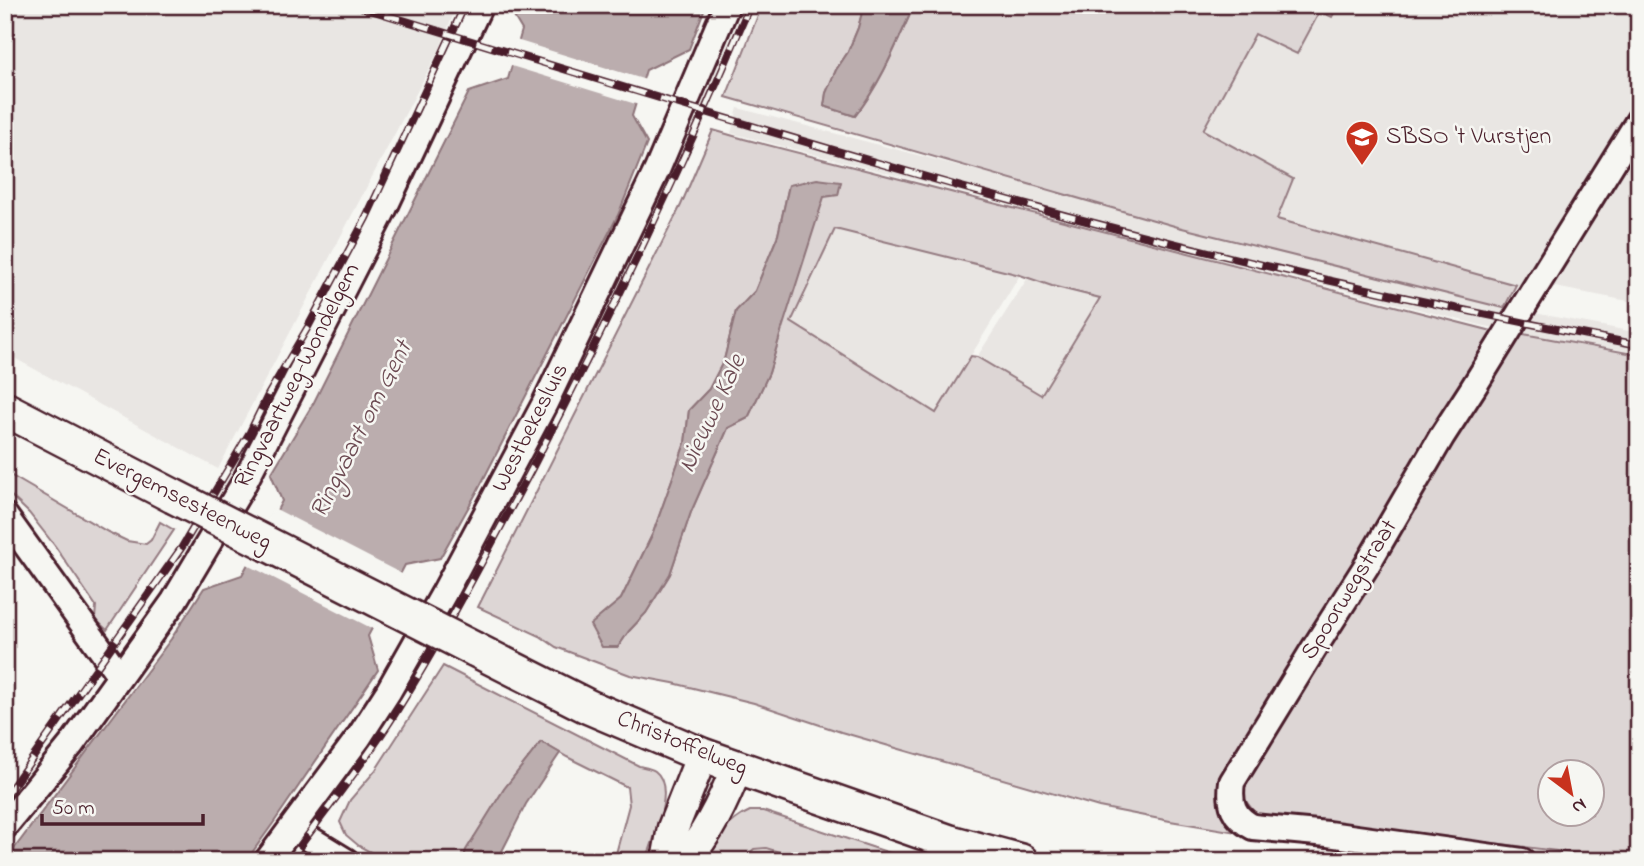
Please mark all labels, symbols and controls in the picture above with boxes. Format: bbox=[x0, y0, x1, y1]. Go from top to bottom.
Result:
school or university icon: SBSO 't Vurstjen bbox=[1343, 118, 1381, 167]
place label: SBSO 't Vurstjen bbox=[1386, 120, 1551, 155]
street label: Ringvaartweg-Wondelgem bbox=[226, 257, 370, 495]
water label: Ringvaart om Gent bbox=[301, 333, 424, 525]
water label: Nieuwe Kale bbox=[669, 347, 758, 479]
street label: Westbekesluis bbox=[483, 357, 579, 499]
street label: Evergemsesteenweg bbox=[86, 440, 278, 560]
street label: Spoorwegstraat bbox=[1293, 513, 1407, 667]
street label: Christoffelweg bbox=[611, 702, 753, 786]
north arrow bbox=[1536, 758, 1606, 828]
scale bar bbox=[42, 782, 203, 826]
text: N bbox=[1566, 790, 1591, 820]
text: 50 m bbox=[52, 794, 95, 824]

